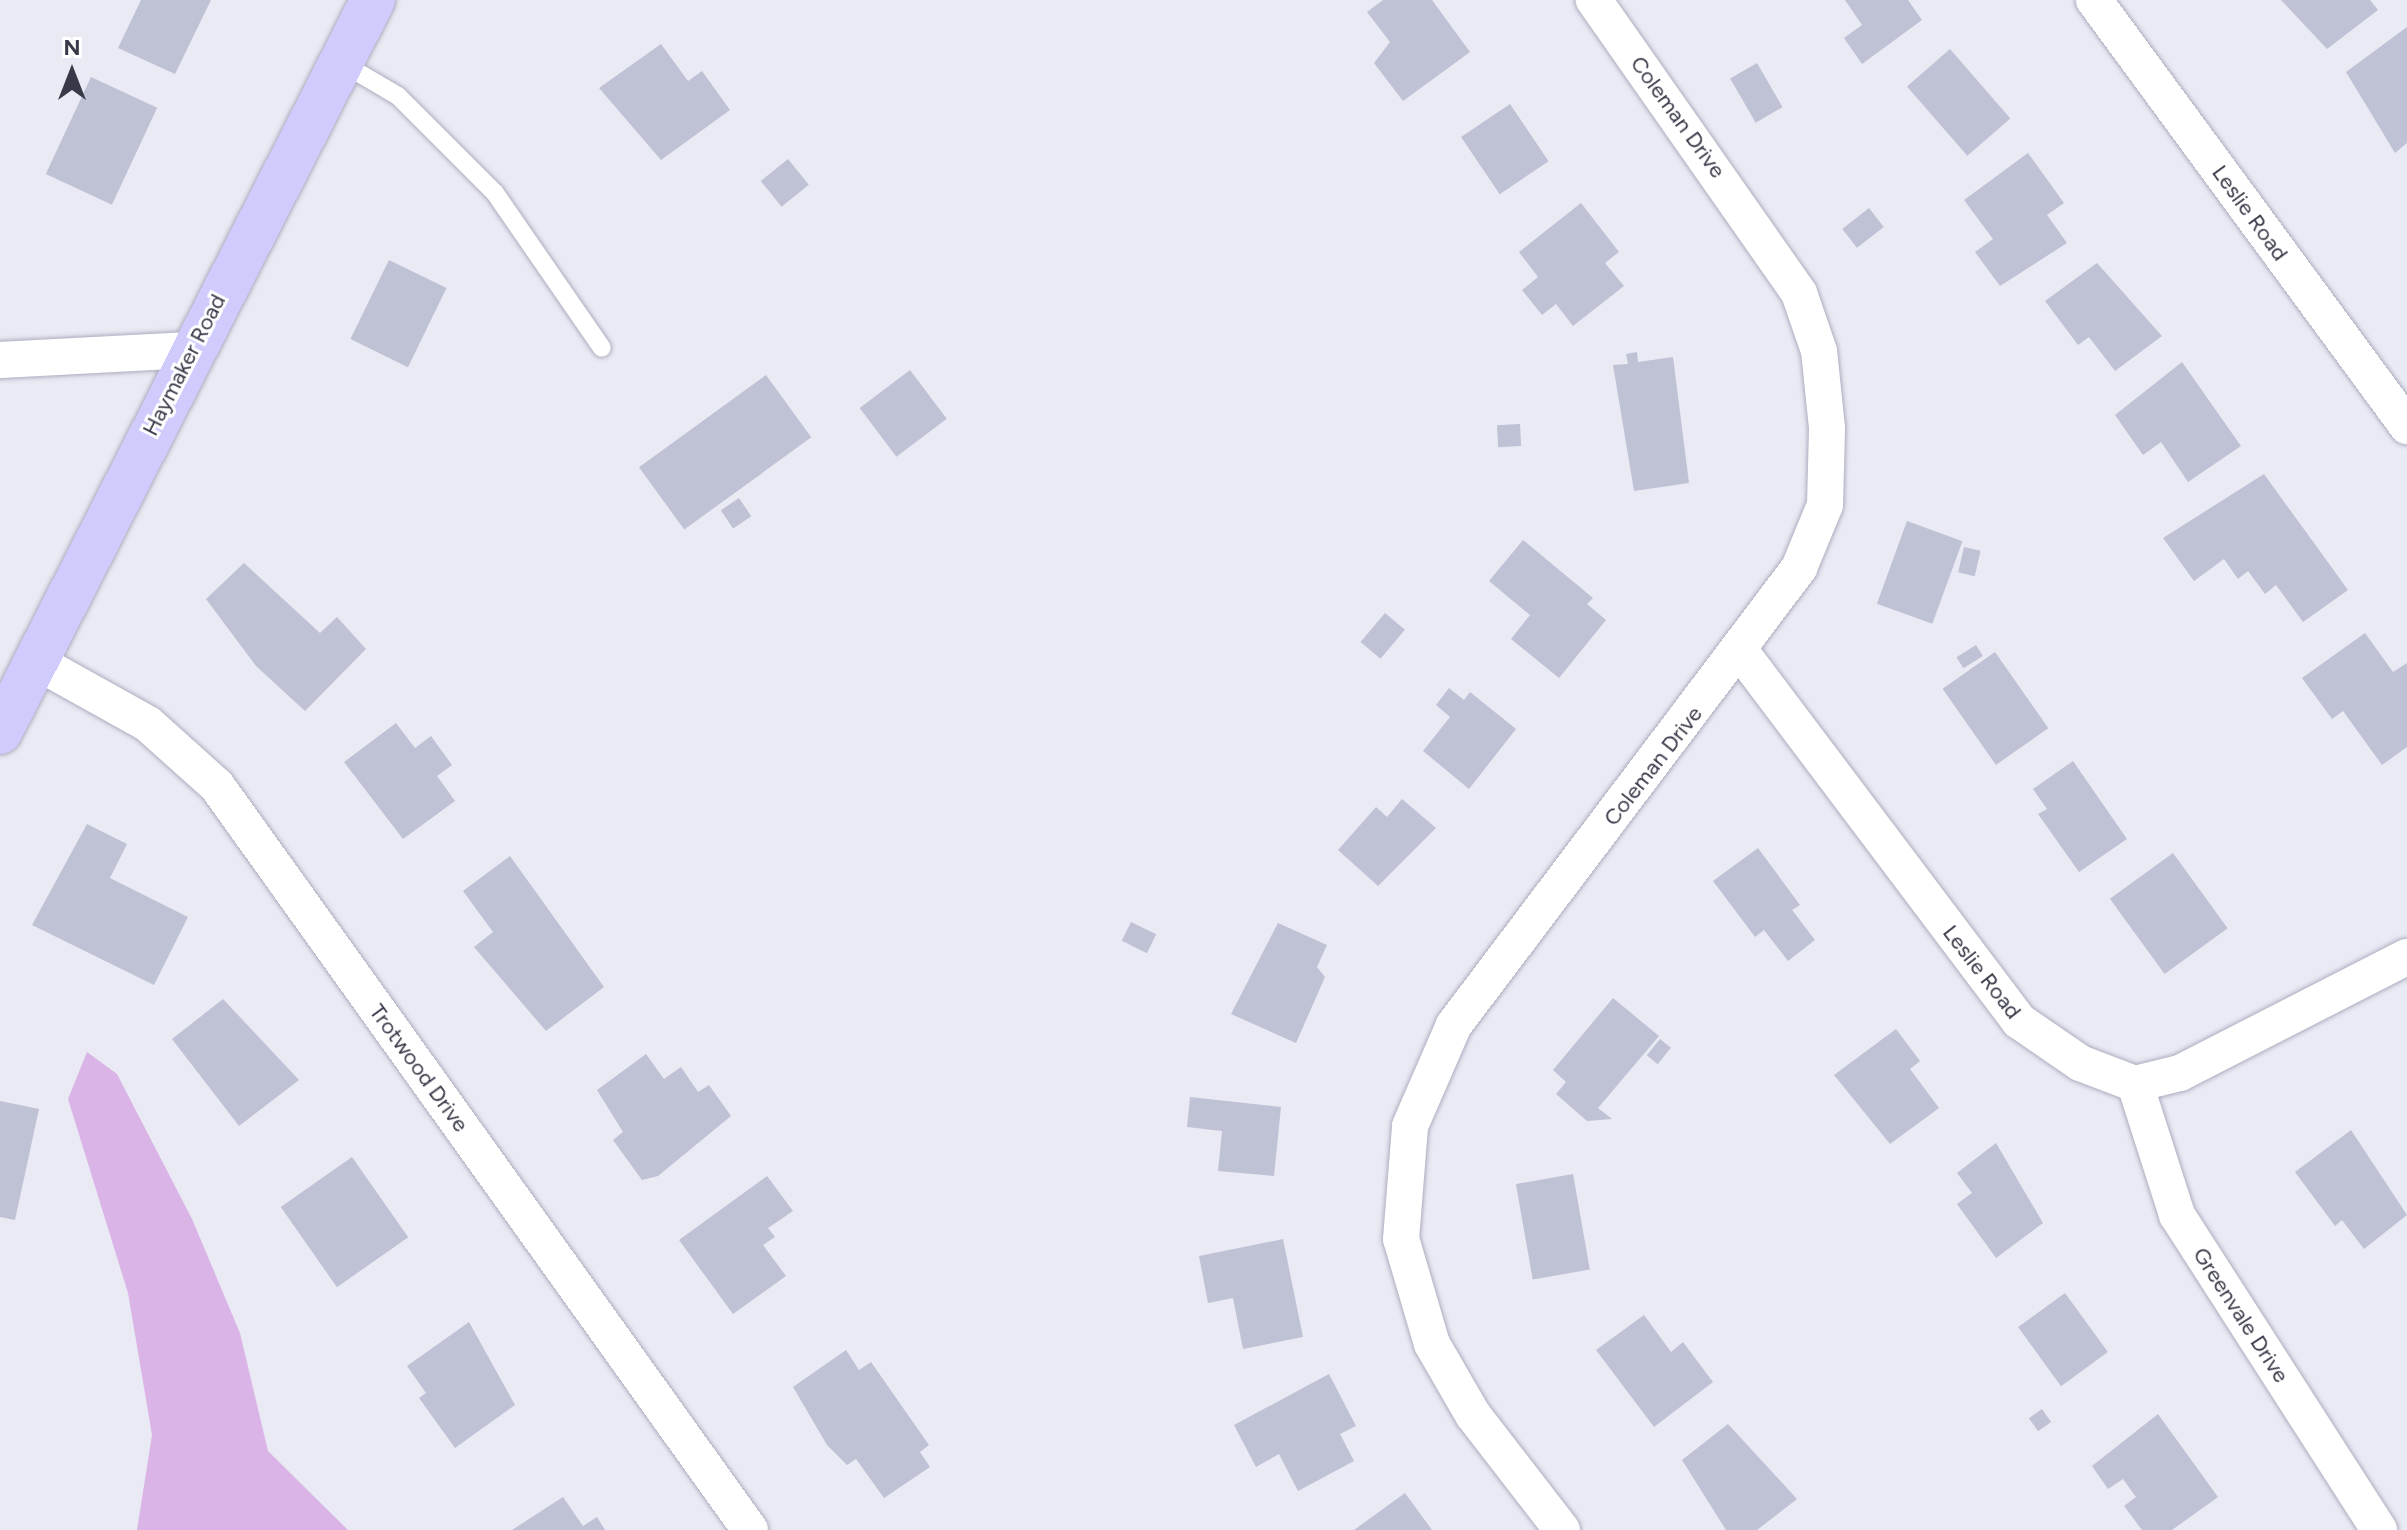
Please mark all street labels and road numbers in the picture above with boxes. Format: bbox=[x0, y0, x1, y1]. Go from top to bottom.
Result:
street label: Coleman Drive bbox=[1625, 51, 1731, 183]
street label: Leslie Road bbox=[2206, 160, 2294, 266]
street label: Haymaker Road bbox=[137, 290, 231, 440]
street label: Coleman Drive bbox=[1598, 701, 1708, 831]
street label: Leslie Road bbox=[1937, 920, 2027, 1024]
street label: Trotwood Drive bbox=[364, 999, 474, 1137]
street label: Greenvale Drive bbox=[2187, 1242, 2295, 1388]

